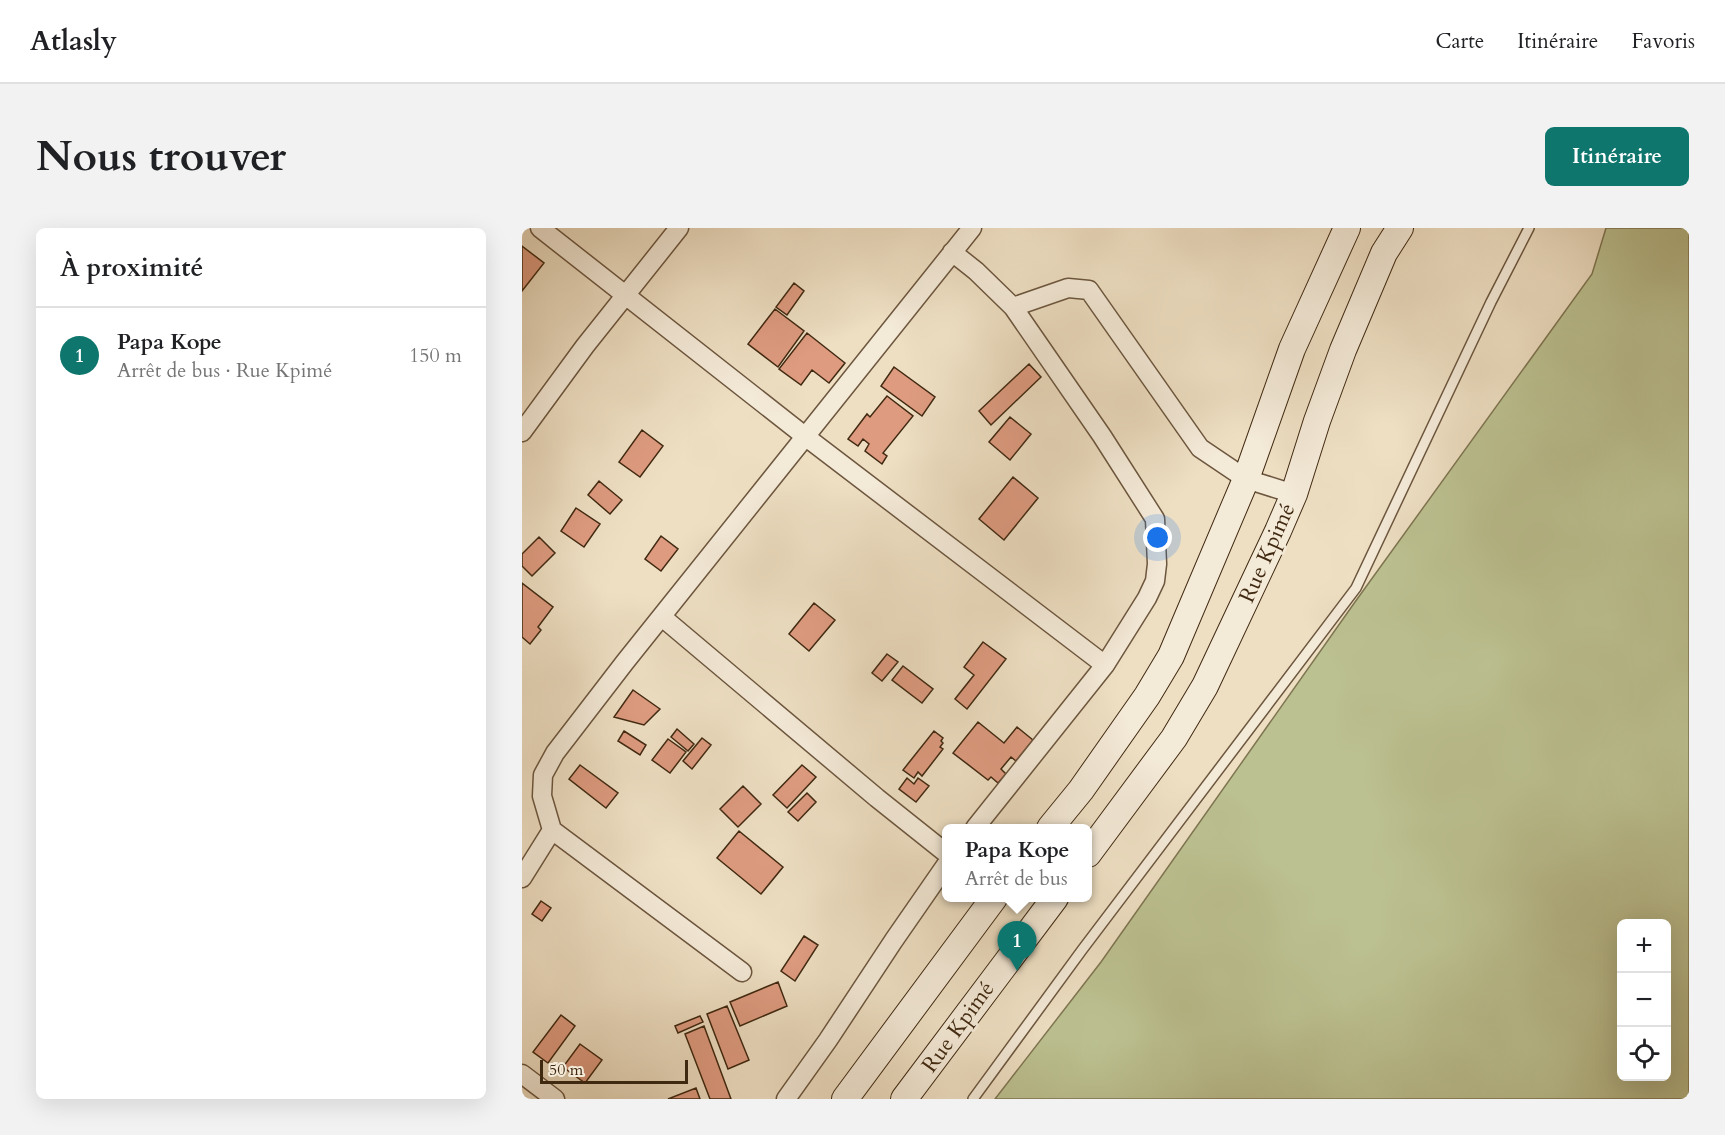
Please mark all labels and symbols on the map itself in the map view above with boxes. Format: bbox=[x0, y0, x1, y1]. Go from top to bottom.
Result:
street label: Rue Kpimé bbox=[1232, 498, 1302, 608]
your location bbox=[1143, 523, 1172, 552]
pin: 1 bbox=[998, 922, 1036, 971]
street label: Rue Kpimé bbox=[915, 975, 1001, 1079]
scale bar bbox=[540, 1057, 688, 1084]

